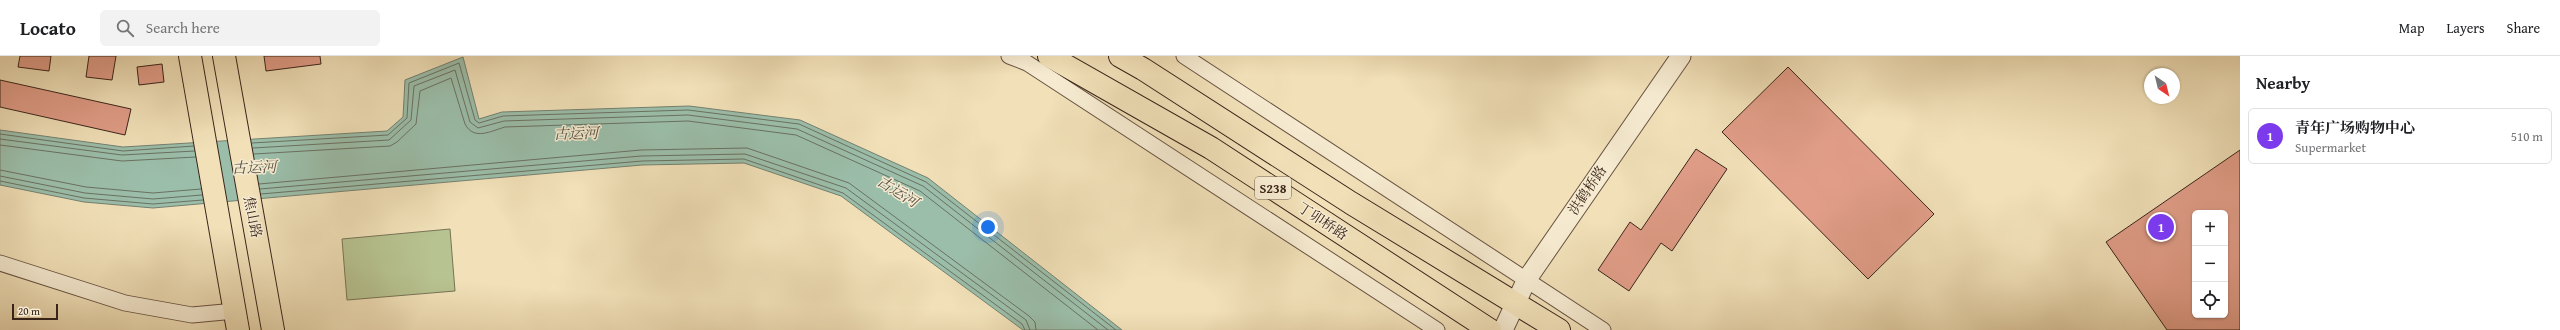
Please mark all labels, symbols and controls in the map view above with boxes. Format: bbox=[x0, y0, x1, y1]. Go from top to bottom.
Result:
search box bbox=[100, 10, 380, 46]
text: Locato bbox=[20, 14, 76, 42]
icon: search bbox=[114, 17, 136, 39]
text: Search here bbox=[146, 17, 220, 38]
text: Map bbox=[2399, 18, 2425, 38]
text: Layers bbox=[2447, 18, 2485, 38]
text: Share bbox=[2507, 18, 2540, 38]
north arrow bbox=[2144, 68, 2180, 104]
text: Nearby bbox=[2256, 70, 2310, 95]
text: 青年广场购物中心 bbox=[2295, 117, 2415, 138]
water label: 古运河 bbox=[553, 122, 602, 144]
text: 1 bbox=[2267, 127, 2273, 146]
text: 510 m bbox=[2511, 127, 2543, 146]
text: Supermarket bbox=[2295, 138, 2366, 157]
water label: 古运河 bbox=[231, 156, 280, 178]
street label: 洪鹤桥路 bbox=[1563, 161, 1611, 219]
water label: 古运河 bbox=[873, 170, 925, 213]
road number: S238 bbox=[1255, 177, 1291, 199]
street label: 焦山路 bbox=[239, 194, 267, 240]
street label: 丁卯桥路 bbox=[1294, 197, 1352, 245]
map controls bbox=[2192, 210, 2228, 318]
button: + bbox=[2192, 210, 2228, 246]
pin: 1 bbox=[2148, 212, 2174, 242]
your location bbox=[978, 217, 998, 237]
button: − bbox=[2192, 246, 2228, 282]
button: locate bbox=[2192, 282, 2228, 318]
scale bar bbox=[12, 302, 58, 321]
text: 20 m bbox=[18, 303, 40, 319]

